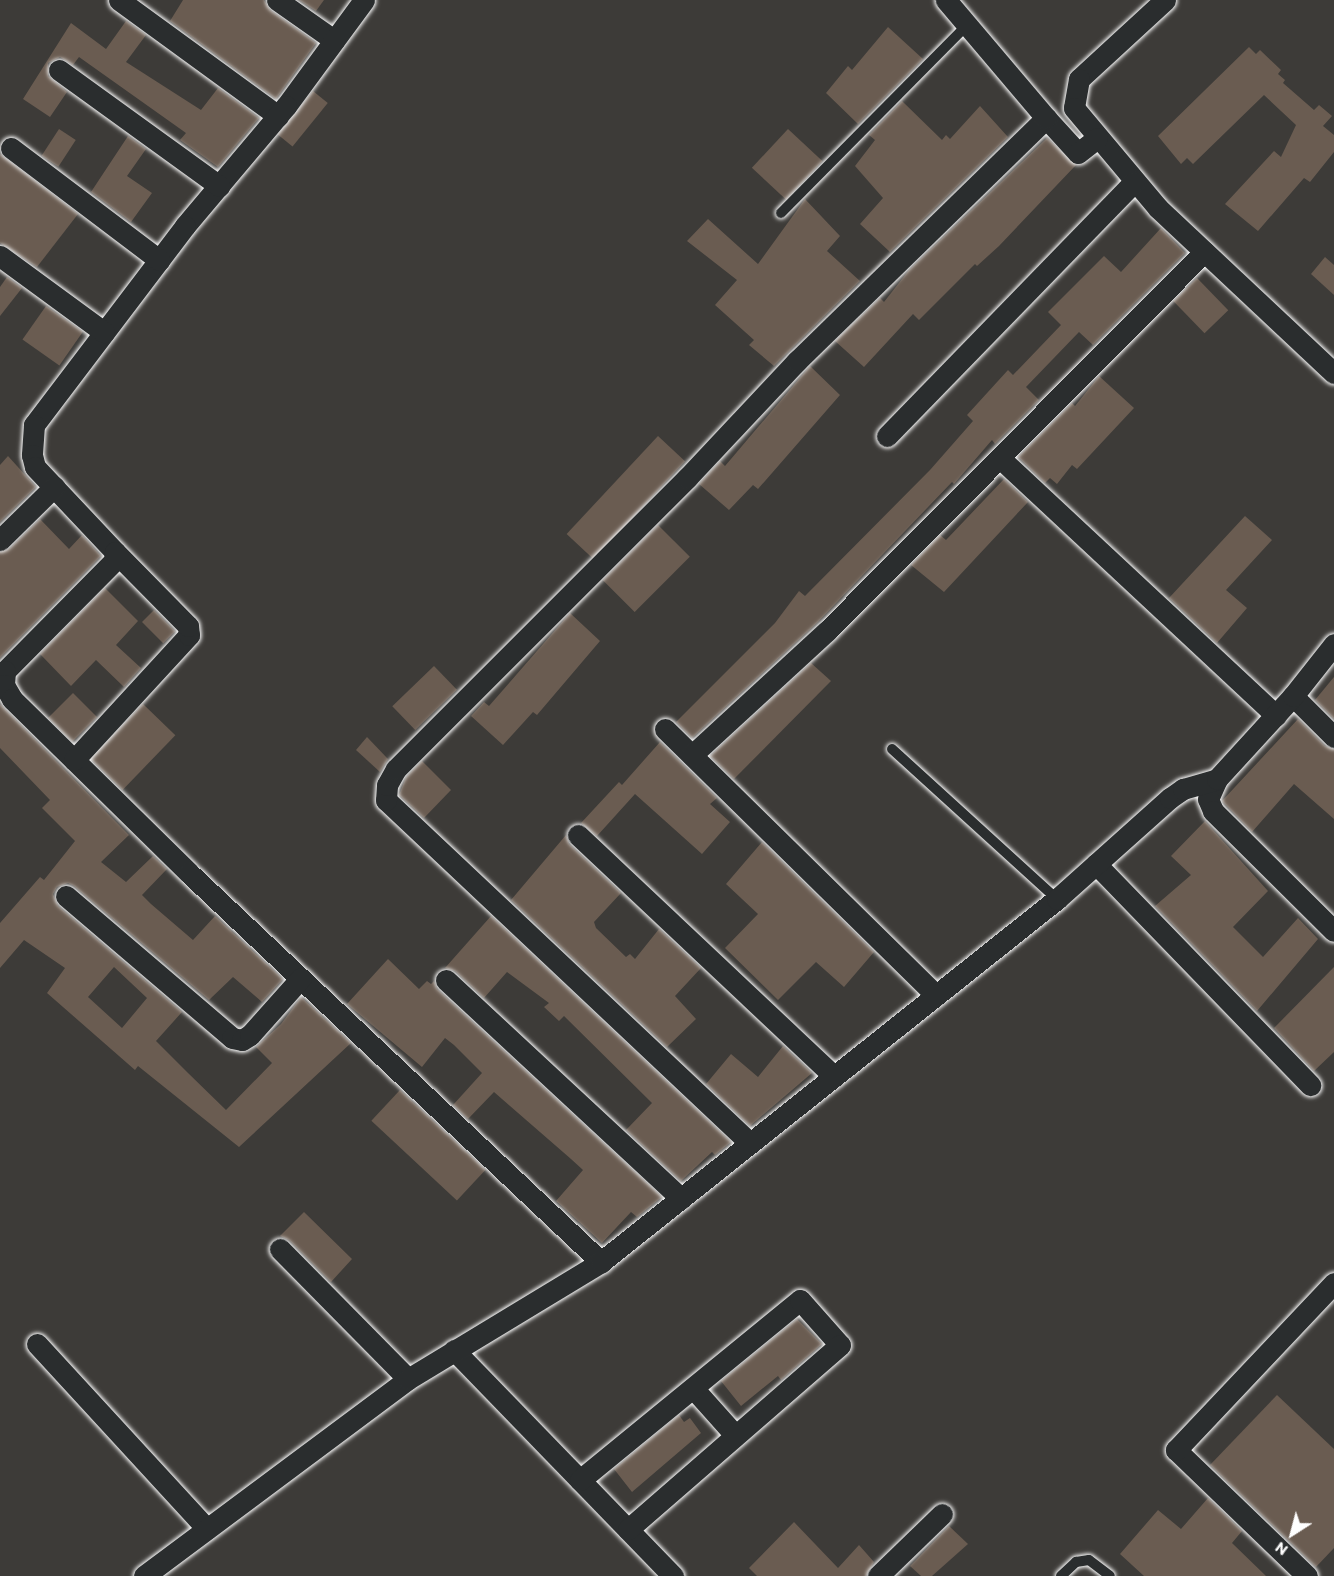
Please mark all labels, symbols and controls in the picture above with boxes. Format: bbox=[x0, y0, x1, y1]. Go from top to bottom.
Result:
north arrow bbox=[1262, 1504, 1322, 1564]
text: N bbox=[1271, 1538, 1291, 1560]

